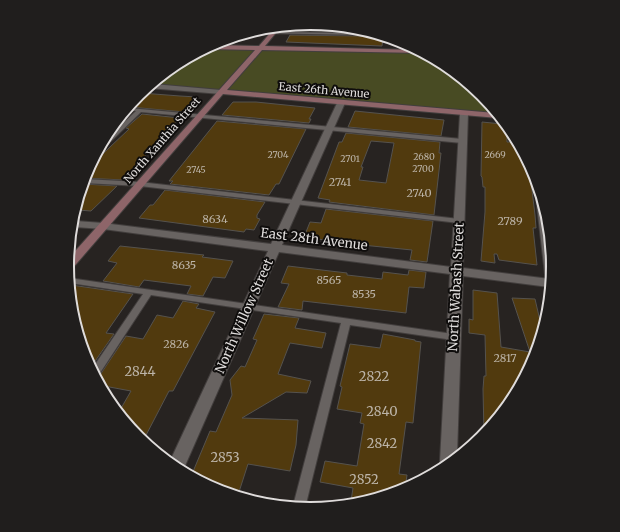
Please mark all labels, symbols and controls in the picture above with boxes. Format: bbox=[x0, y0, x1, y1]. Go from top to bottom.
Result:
street label: East 26th Avenue bbox=[278, 79, 370, 101]
street label: North Xanthia Street bbox=[121, 93, 204, 186]
house number: 2704 bbox=[267, 149, 289, 160]
house number: 2669 bbox=[484, 149, 506, 160]
house number: 2680 bbox=[413, 151, 435, 162]
house number: 2701 bbox=[340, 153, 360, 164]
house number: 2700 bbox=[412, 163, 434, 174]
house number: 2745 bbox=[186, 164, 206, 175]
house number: 2741 bbox=[329, 175, 351, 189]
house number: 2740 bbox=[406, 186, 432, 200]
house number: 8634 bbox=[202, 212, 228, 226]
house number: 2789 bbox=[497, 214, 523, 228]
street label: North Wabash Street bbox=[444, 222, 468, 352]
street label: East 28th Avenue bbox=[259, 224, 369, 254]
street label: North Willow Street bbox=[211, 256, 277, 376]
house number: 8635 bbox=[172, 258, 196, 272]
house number: 8565 bbox=[317, 273, 341, 287]
house number: 8535 bbox=[352, 287, 376, 301]
house number: 2826 bbox=[163, 337, 189, 351]
house number: 2817 bbox=[493, 351, 517, 365]
house number: 2844 bbox=[124, 363, 156, 380]
house number: 2822 bbox=[359, 368, 389, 385]
house number: 2840 bbox=[366, 403, 398, 420]
house number: 2842 bbox=[367, 435, 397, 452]
house number: 2853 bbox=[210, 449, 240, 466]
house number: 2852 bbox=[349, 471, 379, 488]

